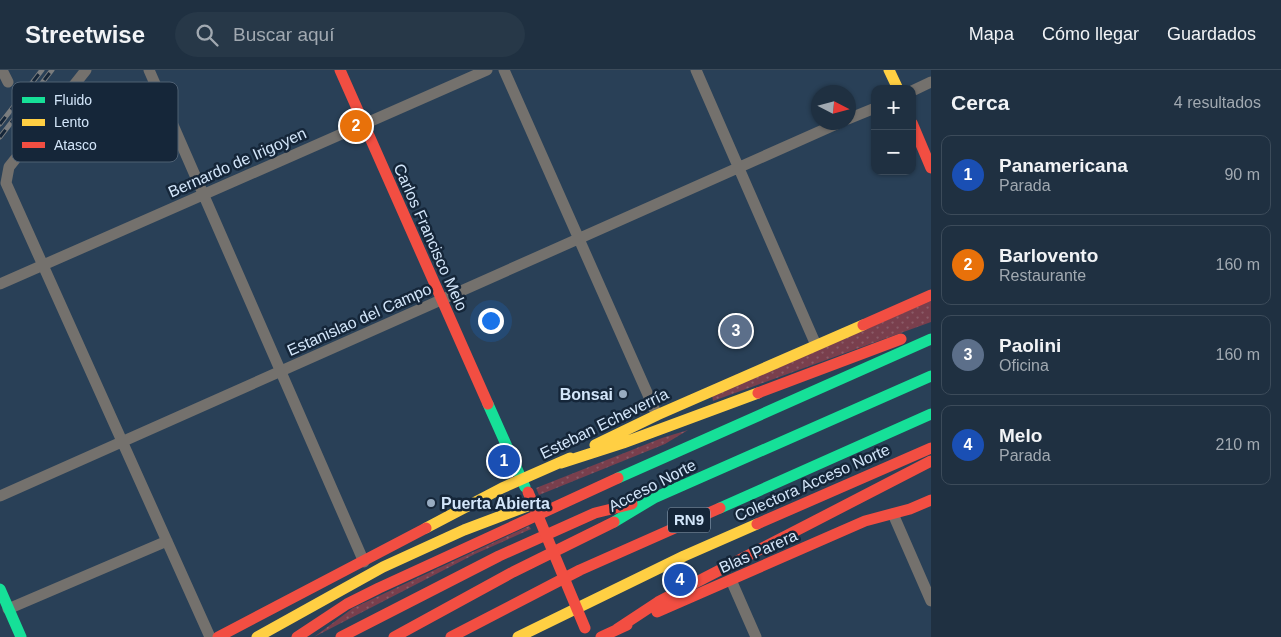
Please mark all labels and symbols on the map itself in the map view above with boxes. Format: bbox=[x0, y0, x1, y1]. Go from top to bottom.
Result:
legend bbox=[12, 82, 178, 162]
north arrow bbox=[811, 85, 856, 130]
text: Fluido bbox=[54, 92, 92, 108]
pin: 2 bbox=[340, 107, 372, 145]
text: Lento bbox=[54, 114, 89, 130]
street label: Bernardo de Irigoyen bbox=[165, 124, 309, 201]
text: Atasco bbox=[54, 137, 97, 153]
street label: Carlos Francisco Melo bbox=[390, 161, 471, 313]
street label: Estanislao del Campo bbox=[285, 280, 434, 359]
your location bbox=[478, 308, 504, 334]
pin: 3 bbox=[720, 312, 752, 350]
street label: Esteban Echeverría bbox=[537, 385, 671, 462]
place label: Bonsai bbox=[560, 386, 613, 403]
marker: Bonsai bbox=[617, 388, 629, 400]
street label: Colectora Acceso Norte bbox=[732, 440, 893, 524]
pin: 1 bbox=[488, 442, 520, 480]
street label: Acceso Norte bbox=[606, 456, 699, 515]
place label: Puerta Abierta bbox=[441, 495, 550, 512]
marker: Puerta Abierta bbox=[425, 497, 437, 509]
road number: RN9 bbox=[668, 508, 710, 532]
street label: Blas Parera bbox=[717, 527, 800, 576]
pin: 4 bbox=[664, 561, 696, 599]

